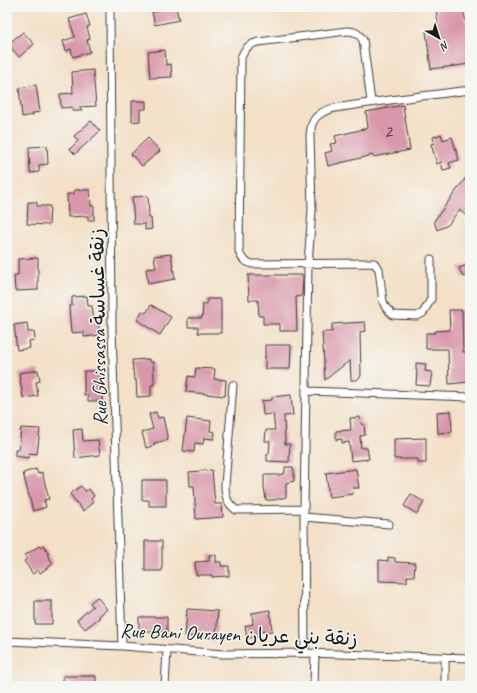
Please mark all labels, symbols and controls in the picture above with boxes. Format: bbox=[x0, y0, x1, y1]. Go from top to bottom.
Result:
north arrow bbox=[419, 18, 459, 58]
text: N bbox=[437, 38, 452, 55]
house number: 2 bbox=[384, 120, 394, 142]
street label: Rue Ghissassa زنقة غساسة bbox=[84, 228, 113, 426]
street label: Rue Bani Ourayen زنقة بني عريان bbox=[120, 618, 358, 656]

